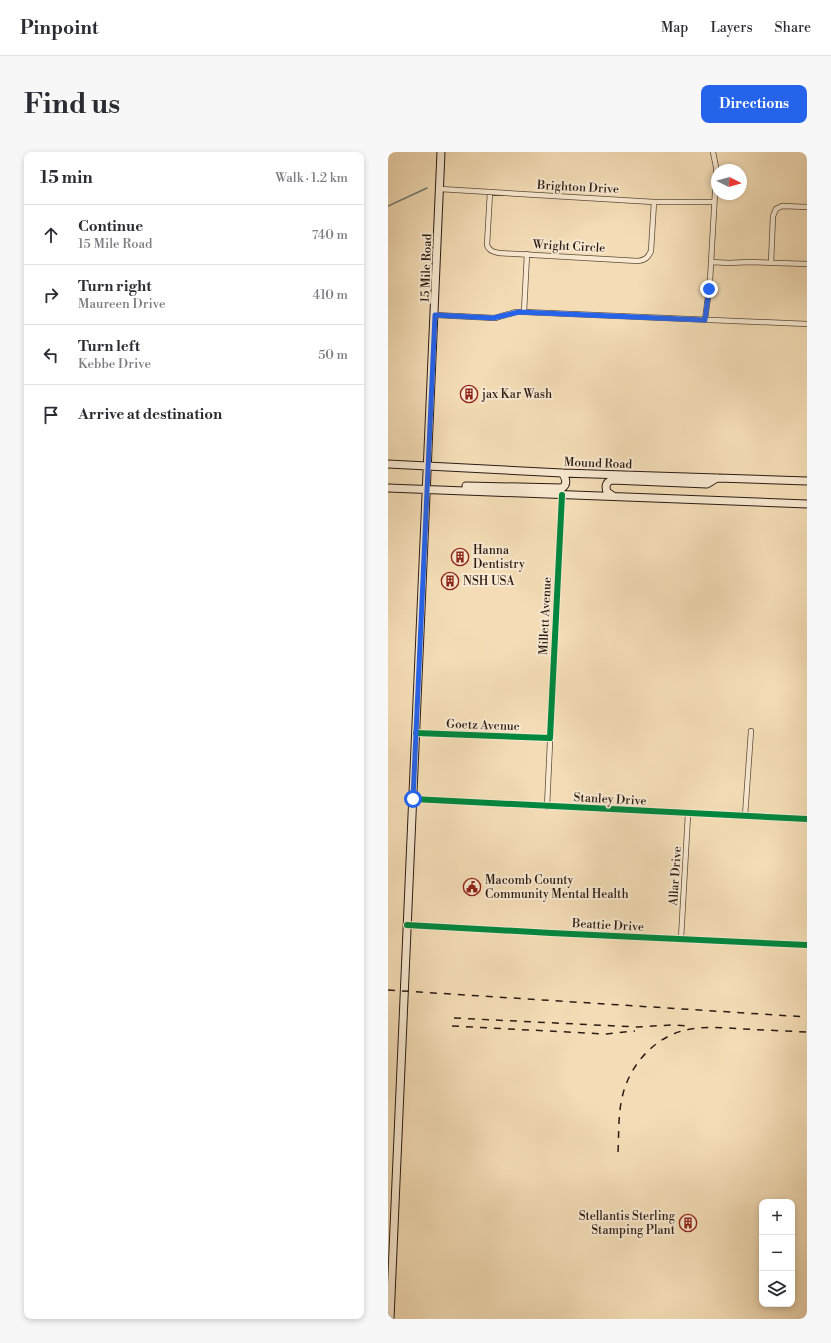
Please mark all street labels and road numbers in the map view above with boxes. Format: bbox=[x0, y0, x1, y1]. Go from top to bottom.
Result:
street label: Brighton Drive bbox=[536, 178, 619, 197]
street label: 15 Mile Road bbox=[418, 233, 435, 303]
street label: Wright Circle bbox=[531, 237, 606, 256]
street label: Mound Road bbox=[564, 455, 633, 472]
street label: Millett Avenue bbox=[536, 577, 555, 655]
street label: Goetz Avenue bbox=[446, 717, 520, 734]
street label: Stanley Drive bbox=[573, 790, 647, 809]
street label: Allar Drive bbox=[666, 846, 685, 907]
street label: Beattie Drive bbox=[571, 916, 644, 935]

